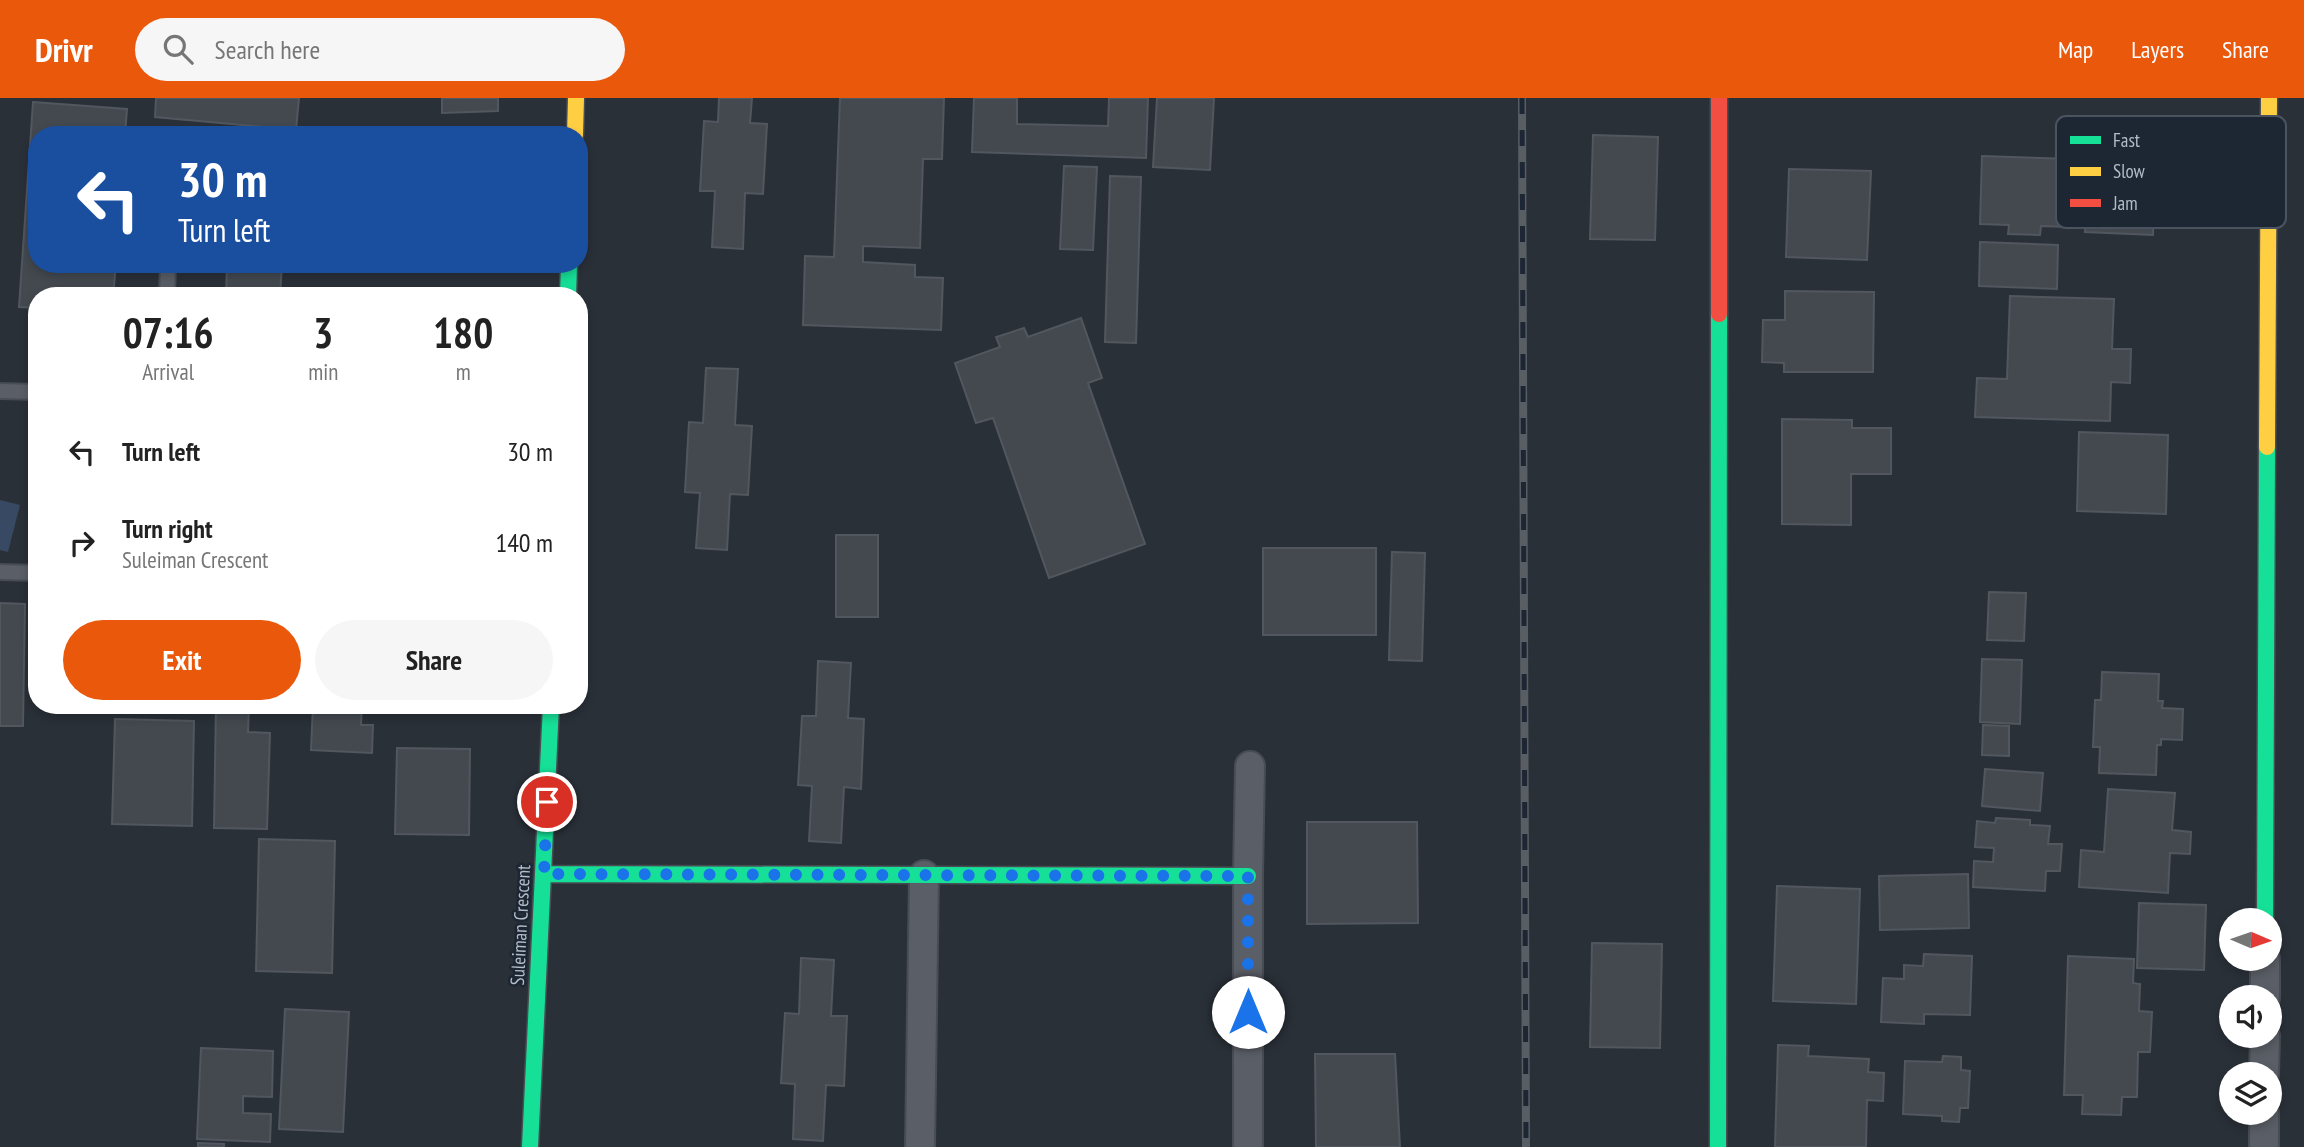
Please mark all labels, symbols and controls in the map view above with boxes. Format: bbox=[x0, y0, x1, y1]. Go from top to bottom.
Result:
search box bbox=[135, 18, 625, 81]
text: Drivr bbox=[35, 28, 93, 71]
icon: search bbox=[159, 30, 197, 68]
text: Search here bbox=[215, 33, 320, 66]
text: Map bbox=[2058, 34, 2093, 65]
text: Layers bbox=[2131, 34, 2184, 65]
text: Share bbox=[2222, 34, 2269, 65]
legend bbox=[2056, 116, 2286, 228]
text: Fast bbox=[2113, 128, 2141, 152]
text: 30 m bbox=[178, 147, 267, 211]
icon: left bbox=[63, 154, 154, 245]
text: Slow bbox=[2113, 159, 2146, 183]
text: Jam bbox=[2112, 191, 2138, 215]
text: Turn left bbox=[178, 209, 270, 251]
text: 07:16 bbox=[123, 305, 214, 360]
text: 3 bbox=[313, 305, 333, 360]
text: 180 bbox=[433, 305, 493, 360]
text: Arrival bbox=[142, 357, 194, 386]
text: min bbox=[308, 357, 338, 386]
text: m bbox=[456, 357, 471, 386]
icon: left bbox=[63, 433, 101, 471]
text: Turn left bbox=[122, 435, 200, 468]
text: 30 m bbox=[507, 435, 553, 468]
text: Turn right bbox=[122, 512, 213, 545]
icon: right bbox=[63, 524, 101, 562]
text: 140 m bbox=[495, 526, 553, 559]
text: Suleiman Crescent bbox=[122, 545, 268, 574]
button: Exit bbox=[63, 620, 301, 700]
button: Share bbox=[315, 620, 553, 700]
pin bbox=[517, 772, 577, 832]
icon: arrive bbox=[528, 783, 566, 821]
street label: Suleiman Crescent bbox=[505, 863, 535, 986]
north arrow bbox=[2219, 908, 2282, 971]
map controls bbox=[2219, 908, 2282, 1125]
position arrow bbox=[1211, 975, 1285, 1049]
button: sound bbox=[2219, 985, 2282, 1048]
button: layers bbox=[2219, 1062, 2282, 1125]

